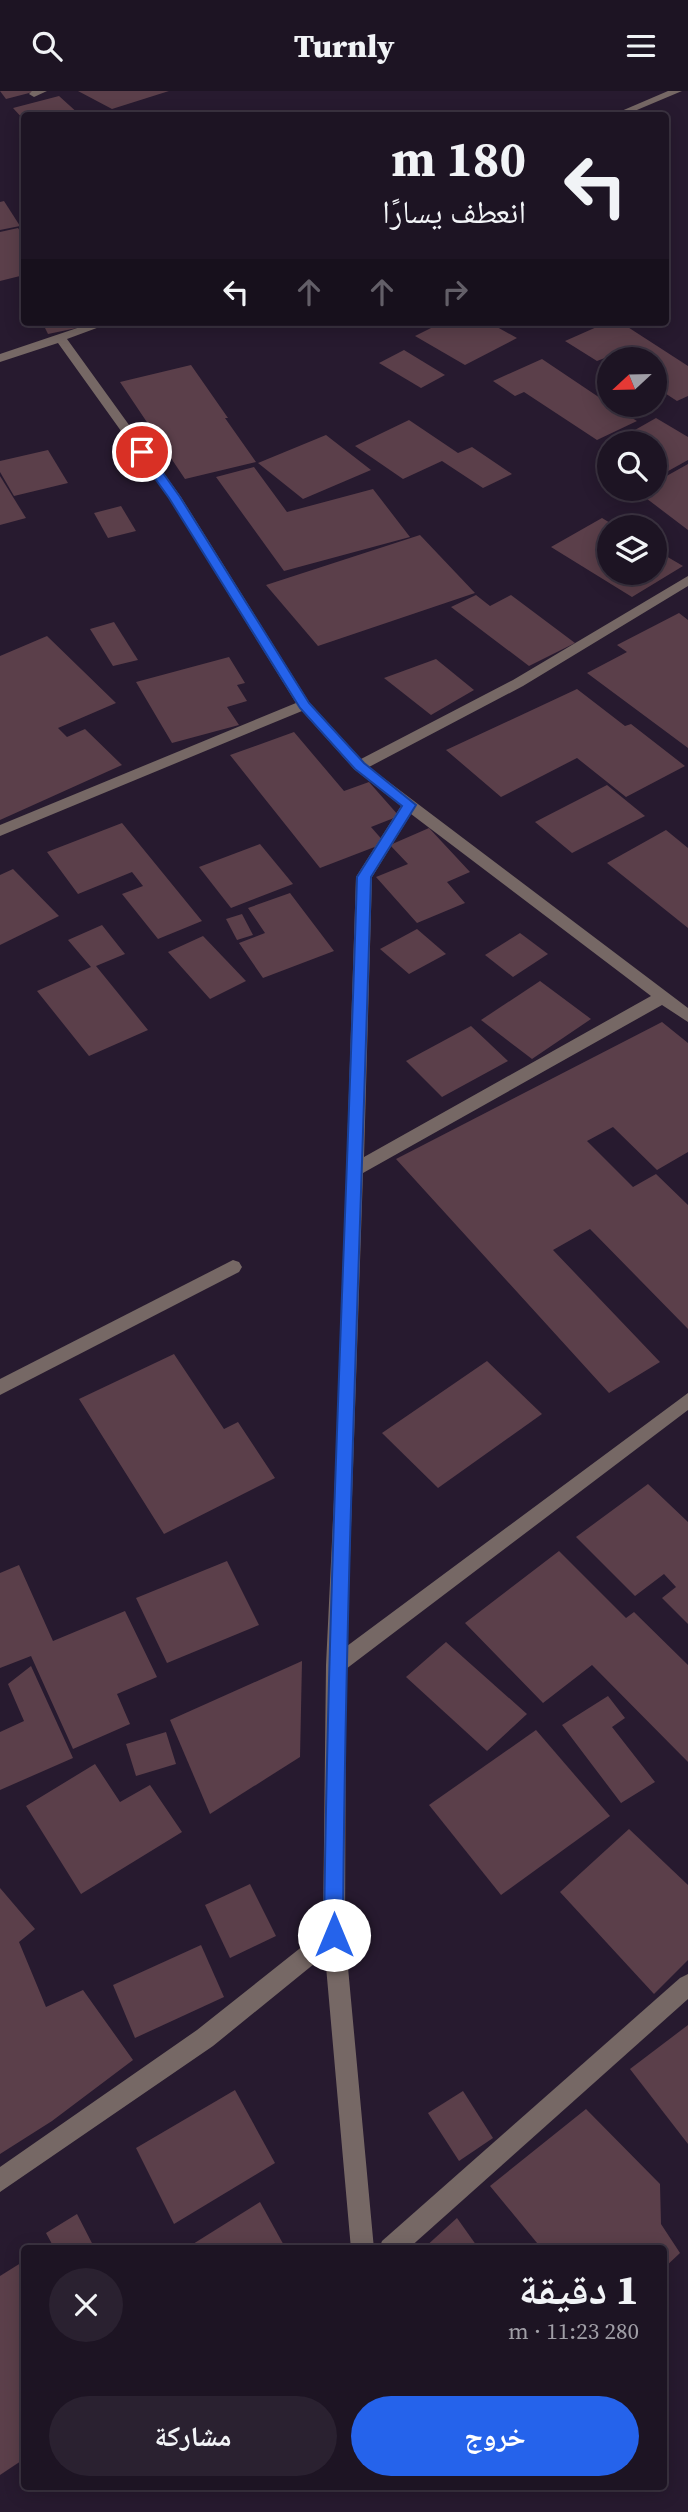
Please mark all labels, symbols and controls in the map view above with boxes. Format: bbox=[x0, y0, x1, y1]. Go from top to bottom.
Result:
text: Turnly bbox=[294, 24, 394, 68]
icon: search bbox=[28, 27, 66, 65]
icon: menu bbox=[622, 27, 660, 65]
text: 180 m bbox=[391, 125, 526, 192]
icon: left bbox=[550, 140, 641, 231]
text: انعطف يسارًا bbox=[382, 190, 526, 234]
icon: left bbox=[217, 273, 255, 311]
icon: ahead bbox=[290, 273, 328, 311]
icon: ahead bbox=[363, 273, 401, 311]
icon: right bbox=[436, 273, 474, 311]
north arrow bbox=[597, 347, 667, 417]
map controls bbox=[597, 347, 667, 585]
pin bbox=[112, 422, 172, 482]
button: search bbox=[597, 431, 667, 501]
icon: arrive bbox=[123, 433, 161, 471]
button: layers bbox=[597, 515, 667, 585]
position arrow bbox=[297, 1898, 371, 1972]
text: 1 دقيقة bbox=[519, 2260, 639, 2318]
button: close bbox=[49, 2268, 123, 2342]
text: 280 m · 11:23 bbox=[508, 2315, 639, 2347]
button: مشاركة bbox=[49, 2396, 337, 2476]
button: خروج bbox=[351, 2396, 639, 2476]

